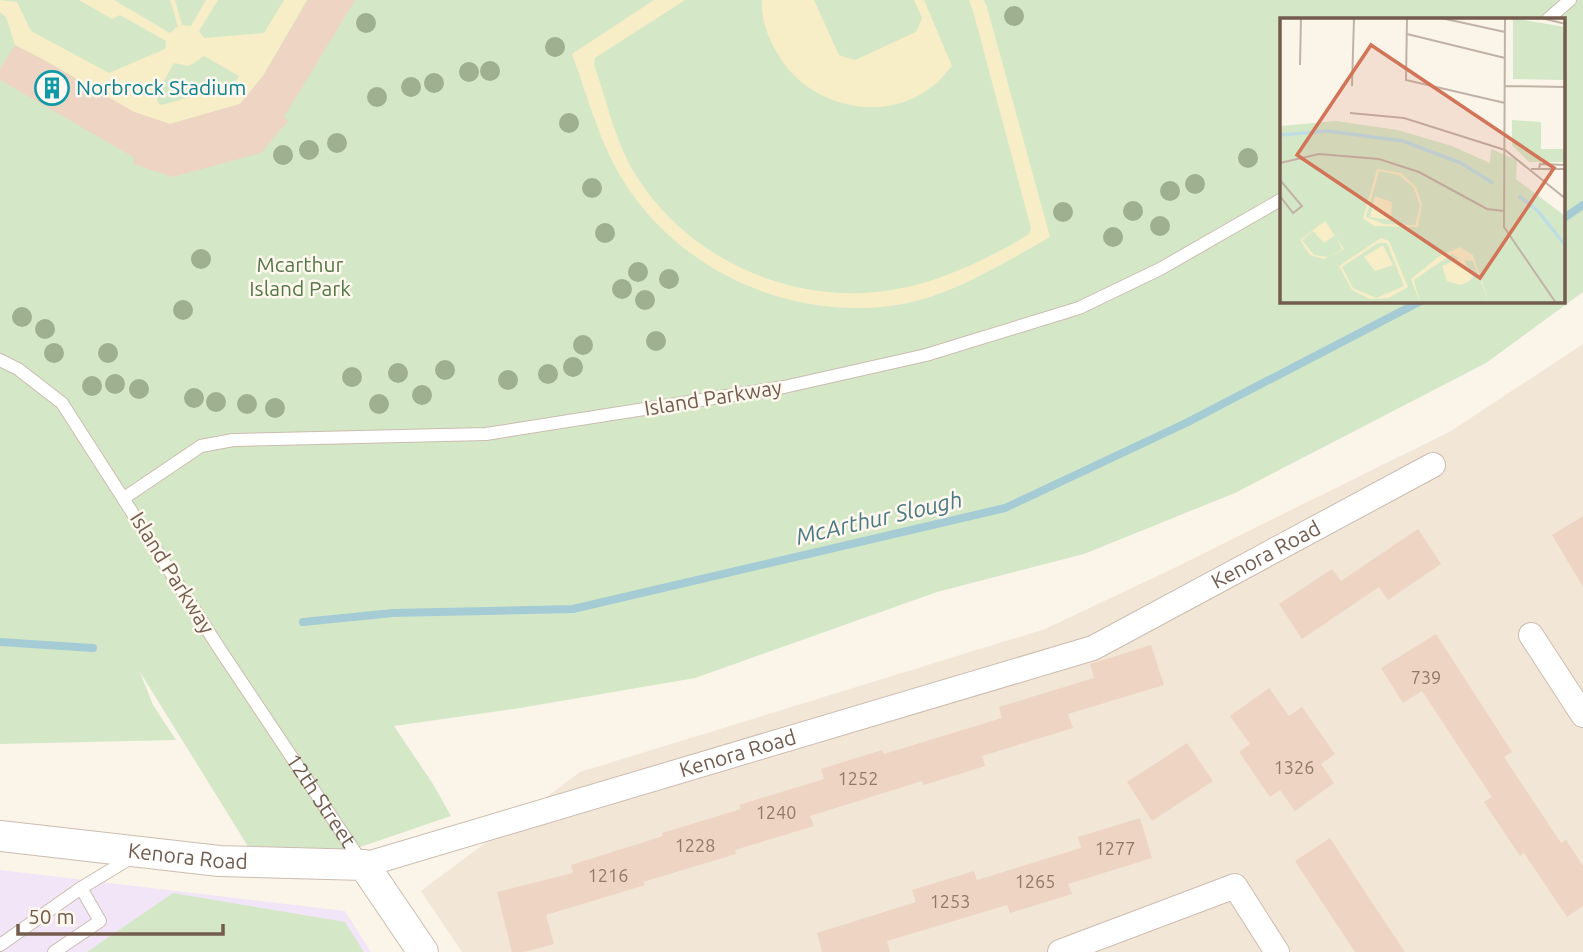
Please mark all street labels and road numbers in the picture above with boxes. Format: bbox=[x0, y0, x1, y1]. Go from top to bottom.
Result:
street label: Island Parkway bbox=[642, 374, 783, 420]
street label: Island Parkway bbox=[126, 507, 220, 638]
street label: Kenora Road bbox=[1207, 515, 1324, 593]
street label: Kenora Road bbox=[676, 724, 799, 781]
street label: 12th Street bbox=[282, 749, 361, 851]
street label: Kenora Road bbox=[127, 838, 248, 873]

